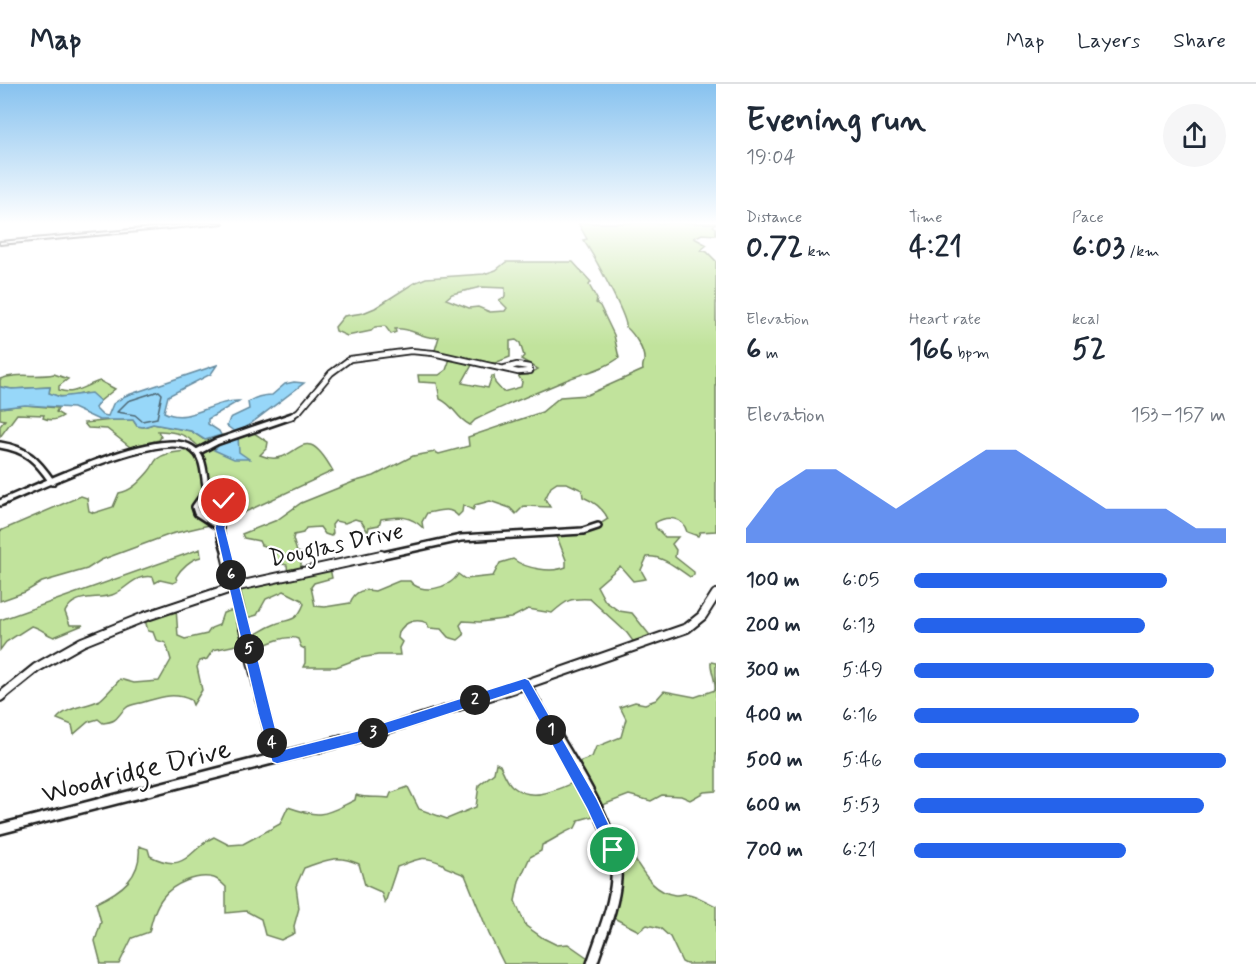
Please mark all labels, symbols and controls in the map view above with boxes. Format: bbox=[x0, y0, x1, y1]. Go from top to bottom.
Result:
text: Map bbox=[30, 23, 81, 60]
text: Map bbox=[1006, 27, 1044, 55]
text: Layers bbox=[1077, 27, 1140, 55]
text: Share bbox=[1173, 27, 1226, 55]
text: Evening run bbox=[746, 99, 926, 143]
button: share bbox=[1163, 104, 1226, 167]
text: 19:04 bbox=[746, 144, 796, 171]
text: Distance bbox=[746, 207, 802, 228]
text: Time bbox=[909, 207, 943, 228]
text: Pace bbox=[1072, 207, 1104, 228]
text: 0.72 bbox=[746, 228, 803, 267]
text: 4:21 bbox=[909, 228, 962, 267]
text: 6:03 bbox=[1072, 228, 1125, 267]
text: km bbox=[803, 241, 831, 262]
text: /km bbox=[1125, 241, 1159, 262]
text: Elevation bbox=[746, 309, 809, 330]
text: Heart rate bbox=[909, 309, 981, 330]
text: kcal bbox=[1072, 309, 1099, 330]
text: 6 bbox=[746, 330, 761, 369]
text: 166 bbox=[909, 330, 953, 369]
text: 52 bbox=[1072, 330, 1106, 369]
text: m bbox=[761, 343, 778, 364]
text: bpm bbox=[953, 343, 990, 364]
text: Elevation bbox=[746, 402, 825, 429]
text: 153–157 m bbox=[1131, 402, 1226, 429]
pin bbox=[198, 475, 249, 526]
icon: check bbox=[207, 484, 240, 517]
street label: Douglas Drive bbox=[266, 516, 407, 578]
pin: 6 bbox=[216, 560, 246, 590]
text: 6 bbox=[227, 564, 235, 585]
text: 100 m bbox=[746, 567, 800, 594]
text: 6:05 bbox=[842, 567, 879, 594]
text: 200 m bbox=[746, 612, 801, 639]
text: 6:13 bbox=[842, 612, 875, 639]
pin: 5 bbox=[234, 634, 264, 664]
text: 5 bbox=[244, 638, 254, 659]
text: 300 m bbox=[746, 657, 800, 684]
text: 5:49 bbox=[842, 657, 883, 684]
pin: 2 bbox=[460, 685, 490, 715]
text: 2 bbox=[471, 689, 479, 710]
text: 400 m bbox=[746, 702, 802, 729]
text: 6:16 bbox=[842, 702, 878, 729]
pin: 1 bbox=[536, 715, 566, 745]
pin: 3 bbox=[358, 718, 388, 748]
text: 1 bbox=[547, 719, 555, 740]
text: 3 bbox=[369, 722, 377, 743]
pin: 4 bbox=[257, 728, 287, 758]
street label: Woodridge Drive bbox=[38, 731, 236, 817]
text: 4 bbox=[267, 732, 277, 753]
text: 500 m bbox=[746, 747, 803, 774]
text: 5:46 bbox=[842, 747, 882, 774]
text: 600 m bbox=[746, 792, 801, 819]
text: 5:53 bbox=[842, 792, 880, 819]
pin bbox=[587, 824, 638, 875]
icon: arrive bbox=[596, 833, 629, 866]
text: 700 m bbox=[746, 837, 803, 864]
text: 6:21 bbox=[842, 837, 876, 864]

